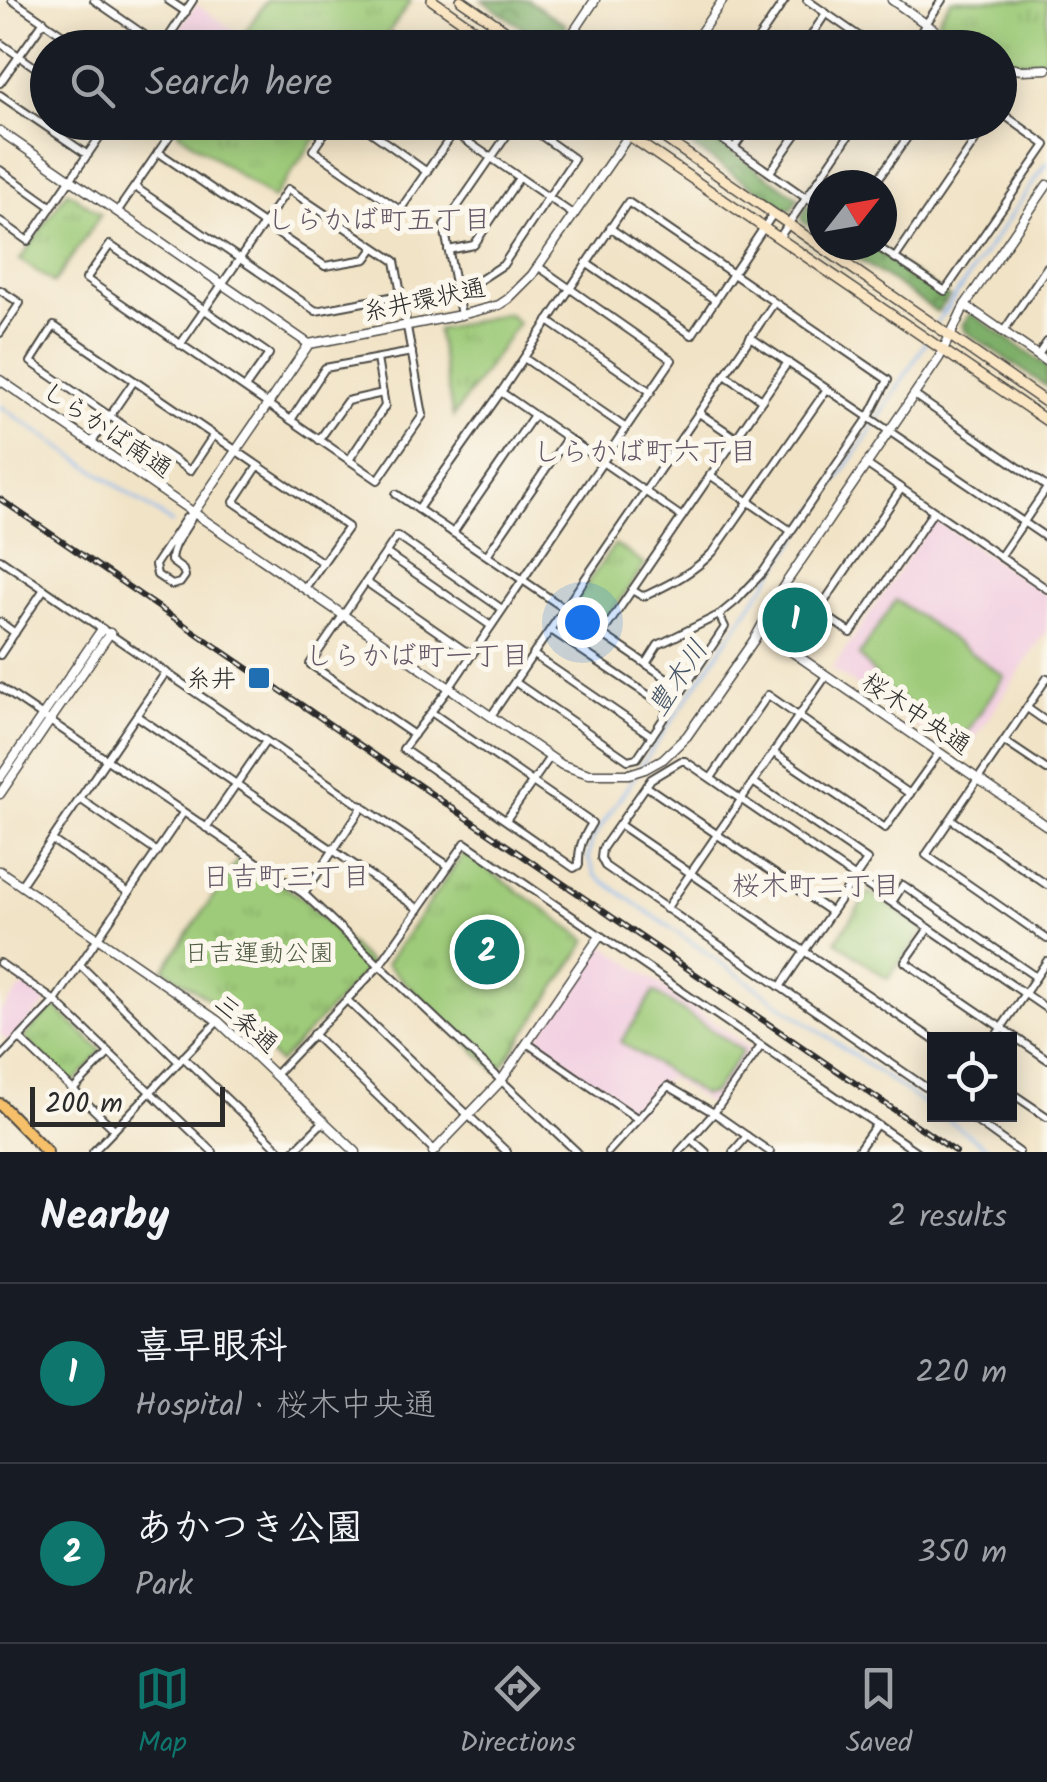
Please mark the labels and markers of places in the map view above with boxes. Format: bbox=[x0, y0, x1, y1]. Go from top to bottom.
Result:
pin: 1 bbox=[762, 582, 828, 658]
place label: 糸井 bbox=[186, 660, 236, 700]
marker: 糸井 bbox=[246, 665, 272, 691]
pin: 2 bbox=[454, 914, 520, 990]

